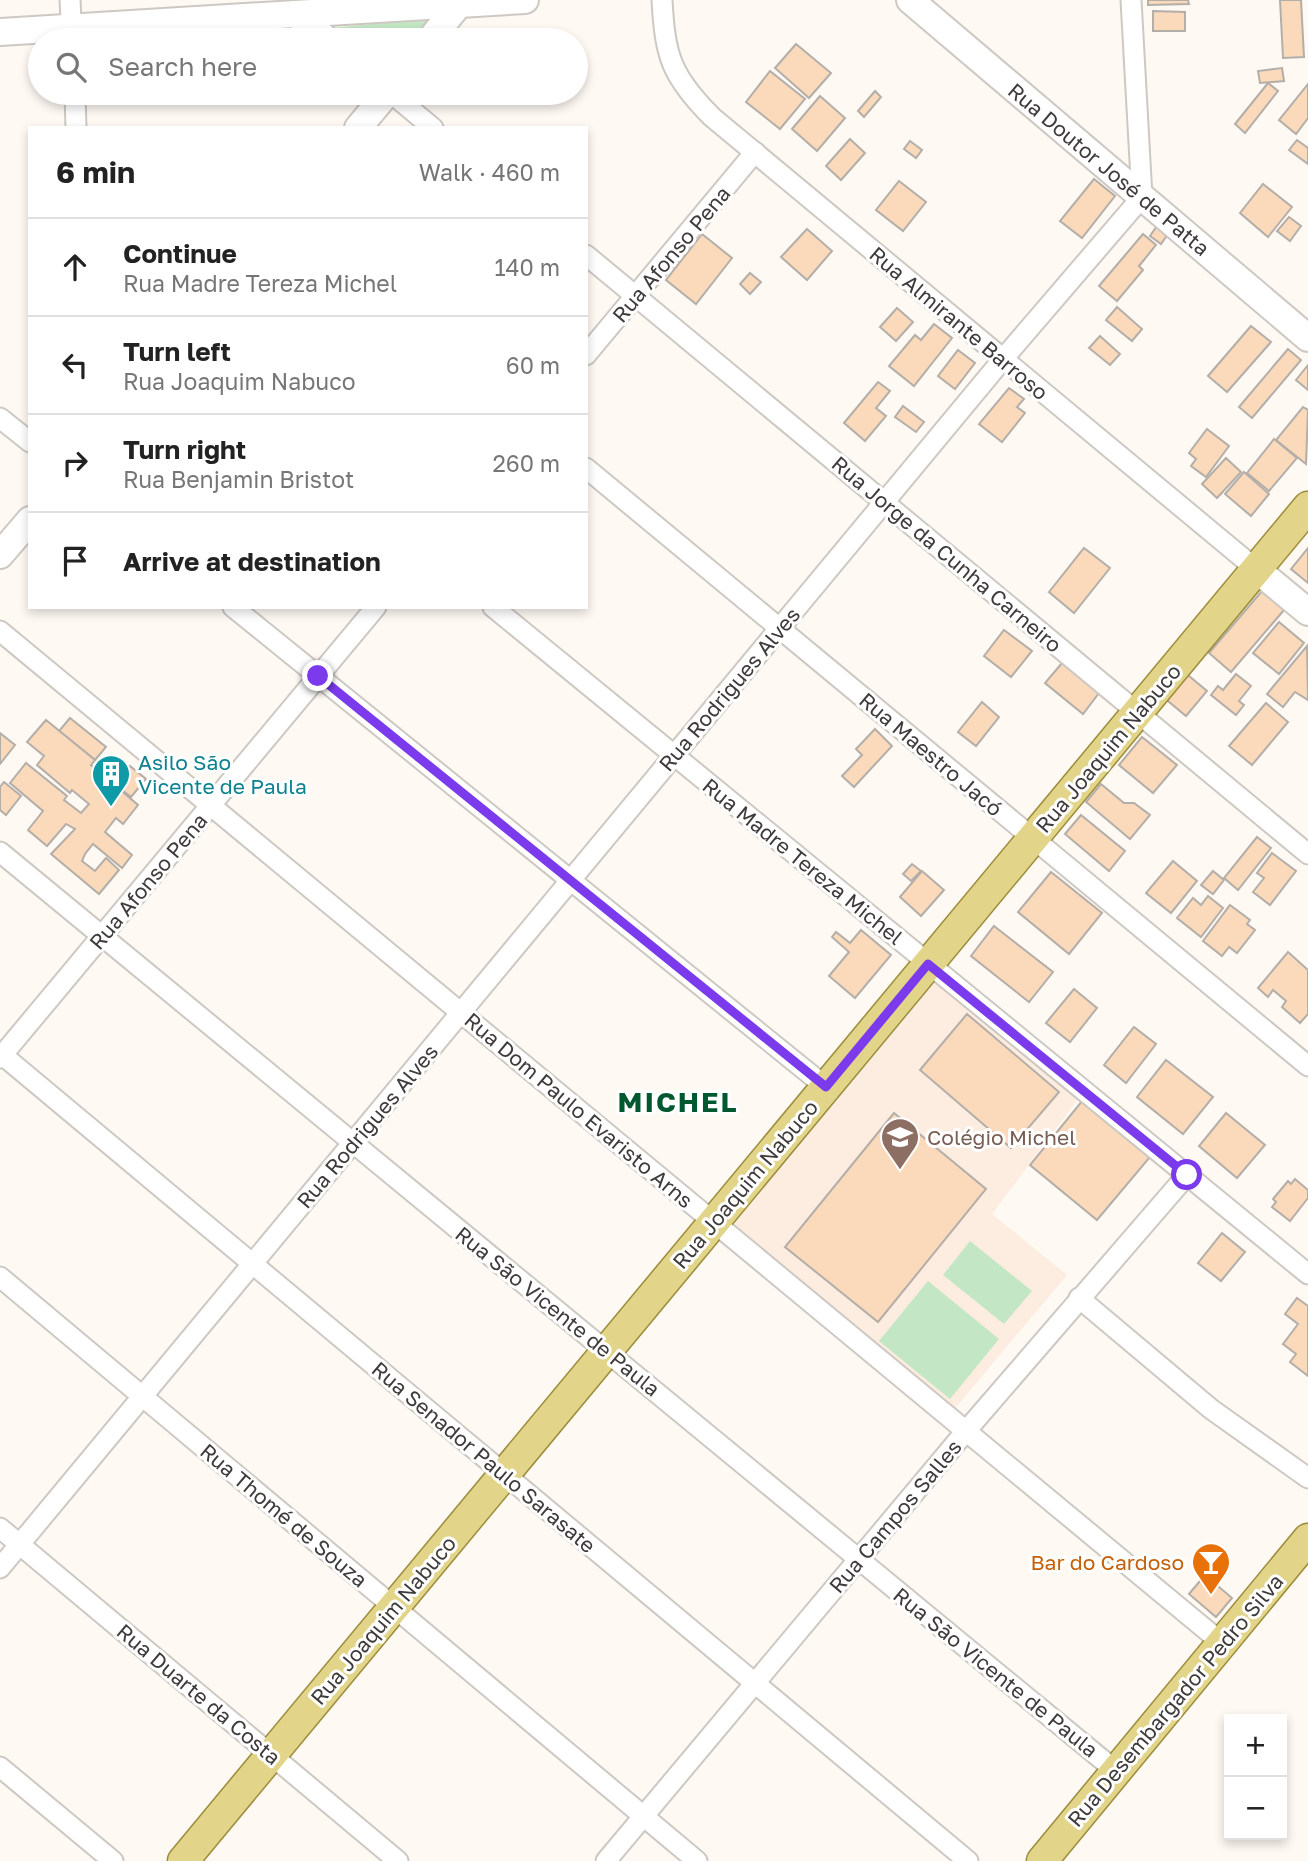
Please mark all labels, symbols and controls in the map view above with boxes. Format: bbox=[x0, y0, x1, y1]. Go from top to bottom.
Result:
search box bbox=[28, 28, 588, 105]
icon: search bbox=[52, 48, 90, 86]
text: Search here bbox=[108, 51, 257, 82]
street label: Rua Doutor José de Patta bbox=[1003, 77, 1215, 261]
text: 6 min bbox=[56, 154, 135, 190]
text: Walk · 460 m bbox=[419, 158, 560, 186]
street label: Rua Afonso Pena bbox=[606, 181, 736, 327]
text: Continue bbox=[123, 238, 237, 269]
street label: Rua Almirante Barroso bbox=[864, 241, 1054, 405]
icon: ahead bbox=[56, 248, 94, 286]
text: 140 m bbox=[494, 253, 560, 281]
text: Rua Madre Tereza Michel bbox=[123, 269, 397, 297]
text: Turn left bbox=[123, 336, 231, 367]
icon: left bbox=[56, 346, 94, 384]
text: 60 m bbox=[506, 351, 560, 379]
text: Rua Joaquim Nabuco bbox=[123, 367, 356, 395]
text: Turn right bbox=[123, 434, 246, 465]
icon: right bbox=[56, 444, 94, 482]
text: 260 m bbox=[492, 449, 560, 477]
street label: Rua Jorge da Cunha Carneiro bbox=[827, 450, 1067, 658]
text: Rua Benjamin Bristot bbox=[123, 465, 354, 493]
icon: arrive bbox=[56, 542, 94, 580]
text: Arrive at destination bbox=[123, 546, 381, 577]
street label: Rua Rodrigues Alves bbox=[653, 602, 805, 776]
street label: Rua Joaquim Nabuco bbox=[1030, 658, 1186, 838]
route end bbox=[302, 660, 333, 691]
street label: Rua Maestro Jacó bbox=[854, 687, 1008, 821]
place label: Asilo São Vicente de Paula bbox=[138, 749, 307, 799]
building icon: Asilo São Vicente de Paula bbox=[90, 753, 132, 808]
street label: Rua Madre Tereza Michel bbox=[698, 772, 908, 950]
street label: Rua Afonso Pena bbox=[83, 808, 213, 954]
street label: Rua Dom Paulo Evaristo Arns bbox=[459, 1007, 699, 1213]
street label: Rua Rodrigues Alves bbox=[291, 1039, 443, 1213]
district label: MICHEL bbox=[617, 1085, 739, 1118]
street label: Rua Joaquim Nabuco bbox=[667, 1094, 823, 1274]
school or university icon: Colégio Michel bbox=[879, 1116, 921, 1171]
place label: Colégio Michel bbox=[927, 1124, 1076, 1150]
route start bbox=[1171, 1159, 1202, 1190]
street label: Rua São Vicente de Paula bbox=[450, 1220, 666, 1402]
street label: Rua Senador Paulo Sarasate bbox=[367, 1356, 601, 1558]
street label: Rua Campos Salles bbox=[823, 1434, 967, 1598]
street label: Rua Thomé de Souza bbox=[195, 1438, 373, 1592]
street label: Rua Joaquim Nabuco bbox=[305, 1530, 461, 1710]
bar icon: Bar do Cardoso bbox=[1190, 1541, 1232, 1596]
place label: Bar do Cardoso bbox=[1030, 1549, 1184, 1575]
street label: Rua Desembargador Pedro Silva bbox=[1062, 1568, 1288, 1832]
street label: Rua São Vicente de Paula bbox=[888, 1581, 1104, 1763]
street label: Rua Duarte da Costa bbox=[112, 1618, 286, 1770]
map controls bbox=[1224, 1714, 1287, 1840]
button: + bbox=[1224, 1714, 1287, 1777]
button: − bbox=[1224, 1777, 1287, 1840]

